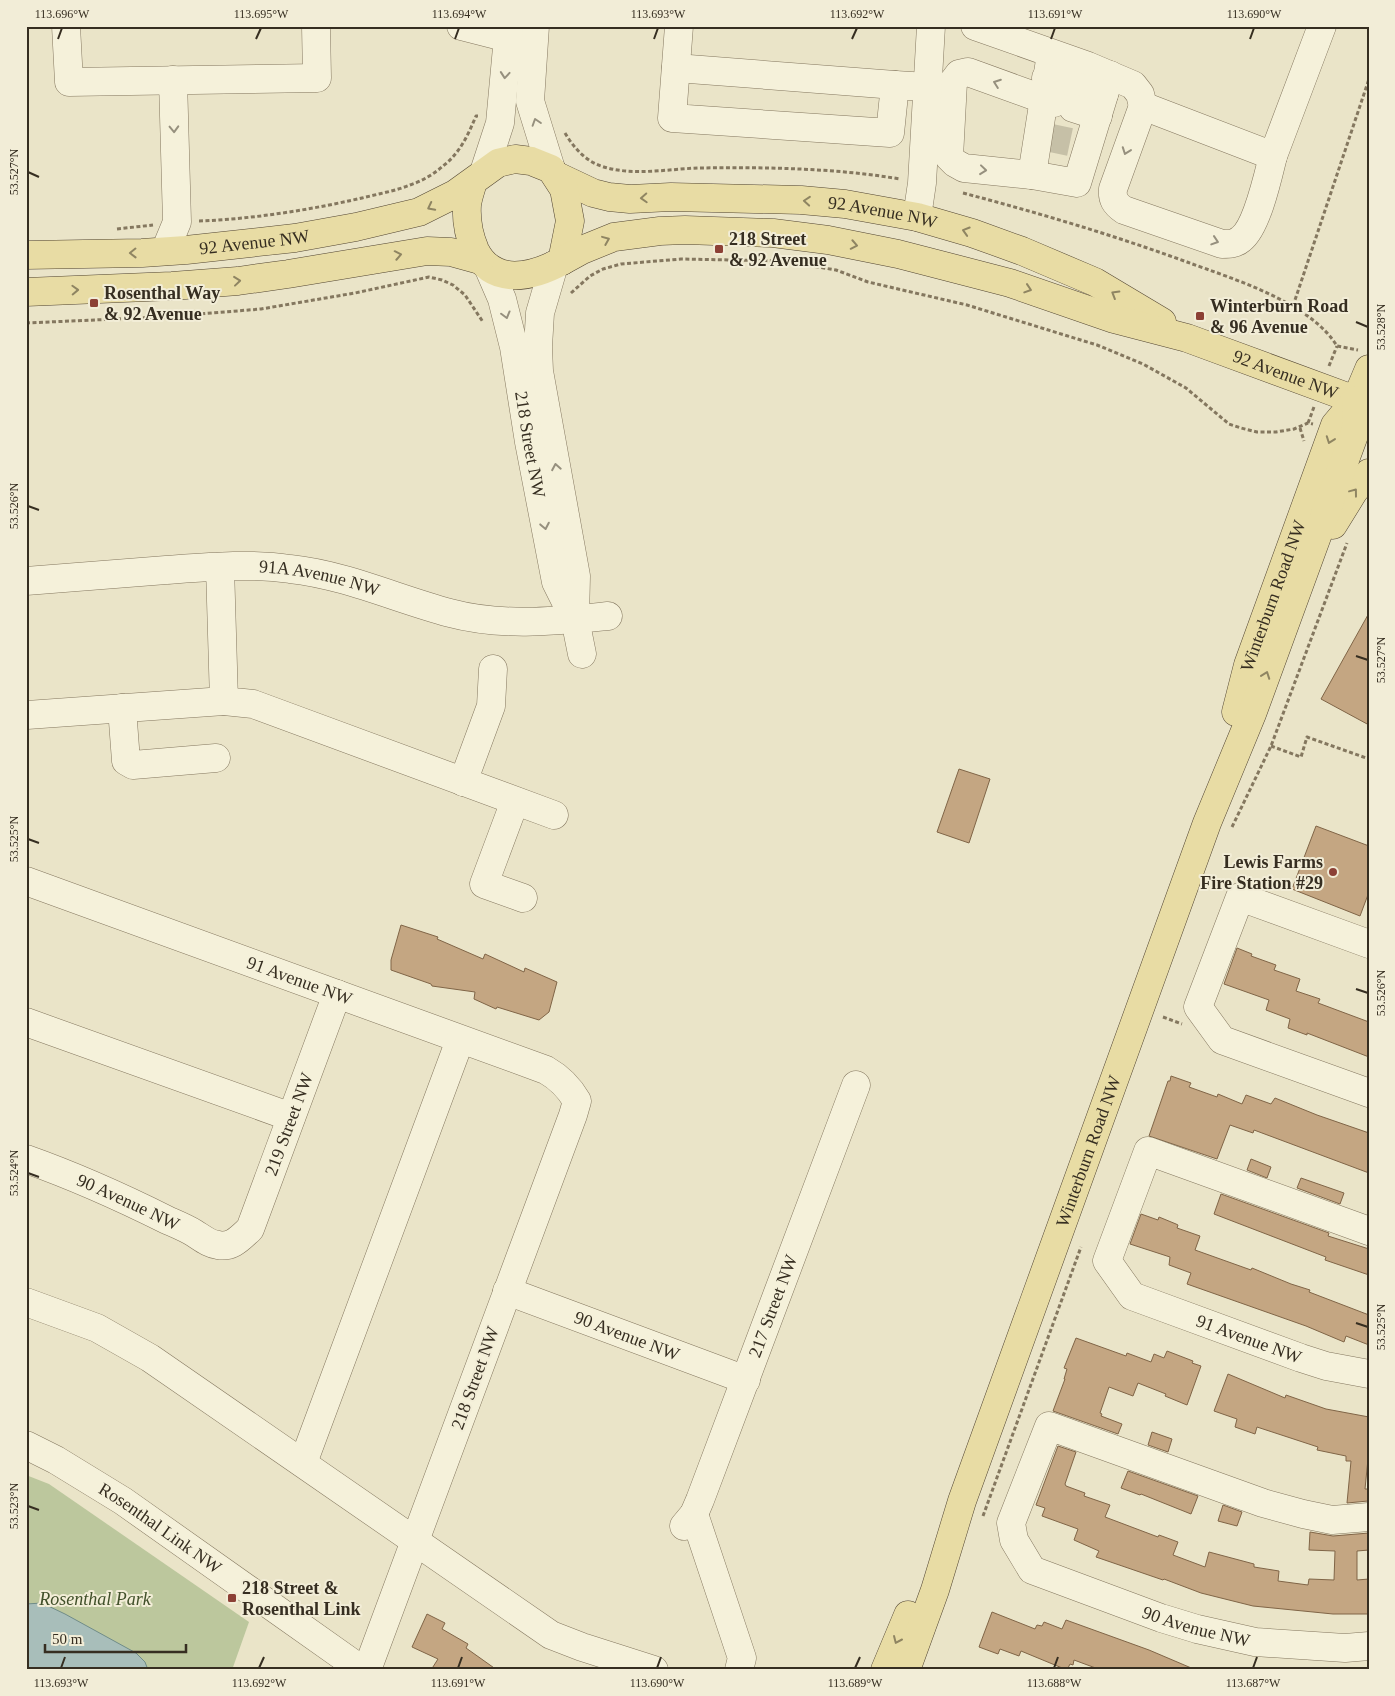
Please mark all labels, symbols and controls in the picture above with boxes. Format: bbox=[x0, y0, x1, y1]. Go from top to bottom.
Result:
text: 113.696°W bbox=[35, 7, 90, 21]
text: 113.695°W bbox=[234, 7, 289, 21]
text: 113.694°W bbox=[432, 7, 487, 21]
text: 113.693°W bbox=[631, 7, 686, 21]
text: 113.692°W bbox=[830, 7, 885, 21]
text: 113.691°W bbox=[1028, 7, 1083, 21]
text: 113.690°W bbox=[1227, 7, 1282, 21]
one-way arrow bbox=[500, 71, 511, 79]
one-way arrow bbox=[993, 79, 1002, 89]
one-way arrow bbox=[532, 119, 542, 127]
one-way arrow bbox=[169, 126, 179, 133]
one-way arrow bbox=[1122, 147, 1132, 155]
text: 53.527°N bbox=[7, 148, 21, 195]
one-way arrow bbox=[979, 164, 987, 175]
one-way arrow bbox=[640, 193, 648, 204]
street label: 92 Avenue NW bbox=[827, 193, 939, 232]
one-way arrow bbox=[802, 196, 810, 207]
one-way arrow bbox=[427, 201, 436, 211]
street label: 92 Avenue NW bbox=[198, 226, 311, 258]
one-way arrow bbox=[962, 227, 971, 237]
place label: 218 Street & 92 Avenue bbox=[729, 229, 827, 270]
one-way arrow bbox=[601, 236, 610, 246]
one-way arrow bbox=[1211, 236, 1219, 246]
one-way arrow bbox=[850, 239, 858, 250]
marker: 218 Street & 92 Avenue bbox=[713, 243, 725, 255]
one-way arrow bbox=[129, 248, 137, 259]
one-way arrow bbox=[393, 251, 402, 261]
one-way arrow bbox=[233, 275, 241, 286]
place label: Rosenthal Way & 92 Avenue bbox=[104, 283, 220, 324]
one-way arrow bbox=[71, 284, 79, 295]
one-way arrow bbox=[1024, 284, 1032, 294]
one-way arrow bbox=[1112, 290, 1121, 300]
place label: Winterburn Road & 96 Avenue bbox=[1210, 296, 1348, 337]
marker: Rosenthal Way & 92 Avenue bbox=[88, 297, 100, 309]
text: 53.528°N bbox=[1374, 303, 1388, 350]
one-way arrow bbox=[501, 310, 511, 319]
marker: Winterburn Road & 96 Avenue bbox=[1194, 310, 1206, 322]
street label: 92 Avenue NW bbox=[1230, 346, 1341, 403]
street label: 218 Street NW bbox=[511, 390, 550, 500]
one-way arrow bbox=[1326, 436, 1336, 444]
one-way arrow bbox=[552, 463, 562, 472]
text: 53.526°N bbox=[7, 482, 21, 529]
one-way arrow bbox=[1348, 488, 1357, 498]
street label: Winterburn Road NW bbox=[1236, 518, 1310, 674]
one-way arrow bbox=[539, 522, 550, 531]
street label: 91A Avenue NW bbox=[259, 556, 382, 600]
text: 53.527°N bbox=[1374, 636, 1388, 683]
one-way arrow bbox=[1260, 671, 1270, 679]
text: 53.525°N bbox=[7, 815, 21, 862]
place label: Lewis Farms Fire Station #29 bbox=[1200, 852, 1323, 893]
marker: Lewis Farms Fire Station #29 bbox=[1327, 866, 1339, 878]
street label: 91 Avenue NW bbox=[244, 952, 355, 1009]
text: 53.526°N bbox=[1374, 969, 1388, 1016]
street label: 219 Street NW bbox=[261, 1070, 317, 1178]
street label: Winterburn Road NW bbox=[1052, 1073, 1125, 1230]
text: 53.524°N bbox=[7, 1149, 21, 1196]
street label: 90 Avenue NW bbox=[74, 1170, 183, 1234]
street label: 217 Street NW bbox=[745, 1252, 801, 1360]
text: 53.525°N bbox=[1374, 1303, 1388, 1350]
street label: 90 Avenue NW bbox=[572, 1307, 682, 1364]
street label: 91 Avenue NW bbox=[1194, 1310, 1304, 1367]
street label: 218 Street NW bbox=[447, 1324, 503, 1432]
street label: Rosenthal Link NW bbox=[95, 1479, 225, 1578]
text: 53.523°N bbox=[7, 1482, 21, 1529]
place label: 218 Street & Rosenthal Link bbox=[242, 1578, 361, 1619]
park label: Rosenthal Park bbox=[38, 1589, 152, 1609]
marker: 218 Street & Rosenthal Link bbox=[226, 1592, 238, 1604]
street label: 90 Avenue NW bbox=[1140, 1602, 1252, 1651]
scale bar bbox=[45, 1621, 186, 1653]
text: 50 m bbox=[52, 1631, 83, 1647]
one-way arrow bbox=[893, 1635, 903, 1644]
text: 113.693°W bbox=[34, 1676, 89, 1690]
text: 113.692°W bbox=[232, 1676, 287, 1690]
text: 113.691°W bbox=[431, 1676, 486, 1690]
text: 113.690°W bbox=[630, 1676, 685, 1690]
text: 113.689°W bbox=[828, 1676, 883, 1690]
text: 113.688°W bbox=[1027, 1676, 1082, 1690]
text: 113.687°W bbox=[1226, 1676, 1281, 1690]

